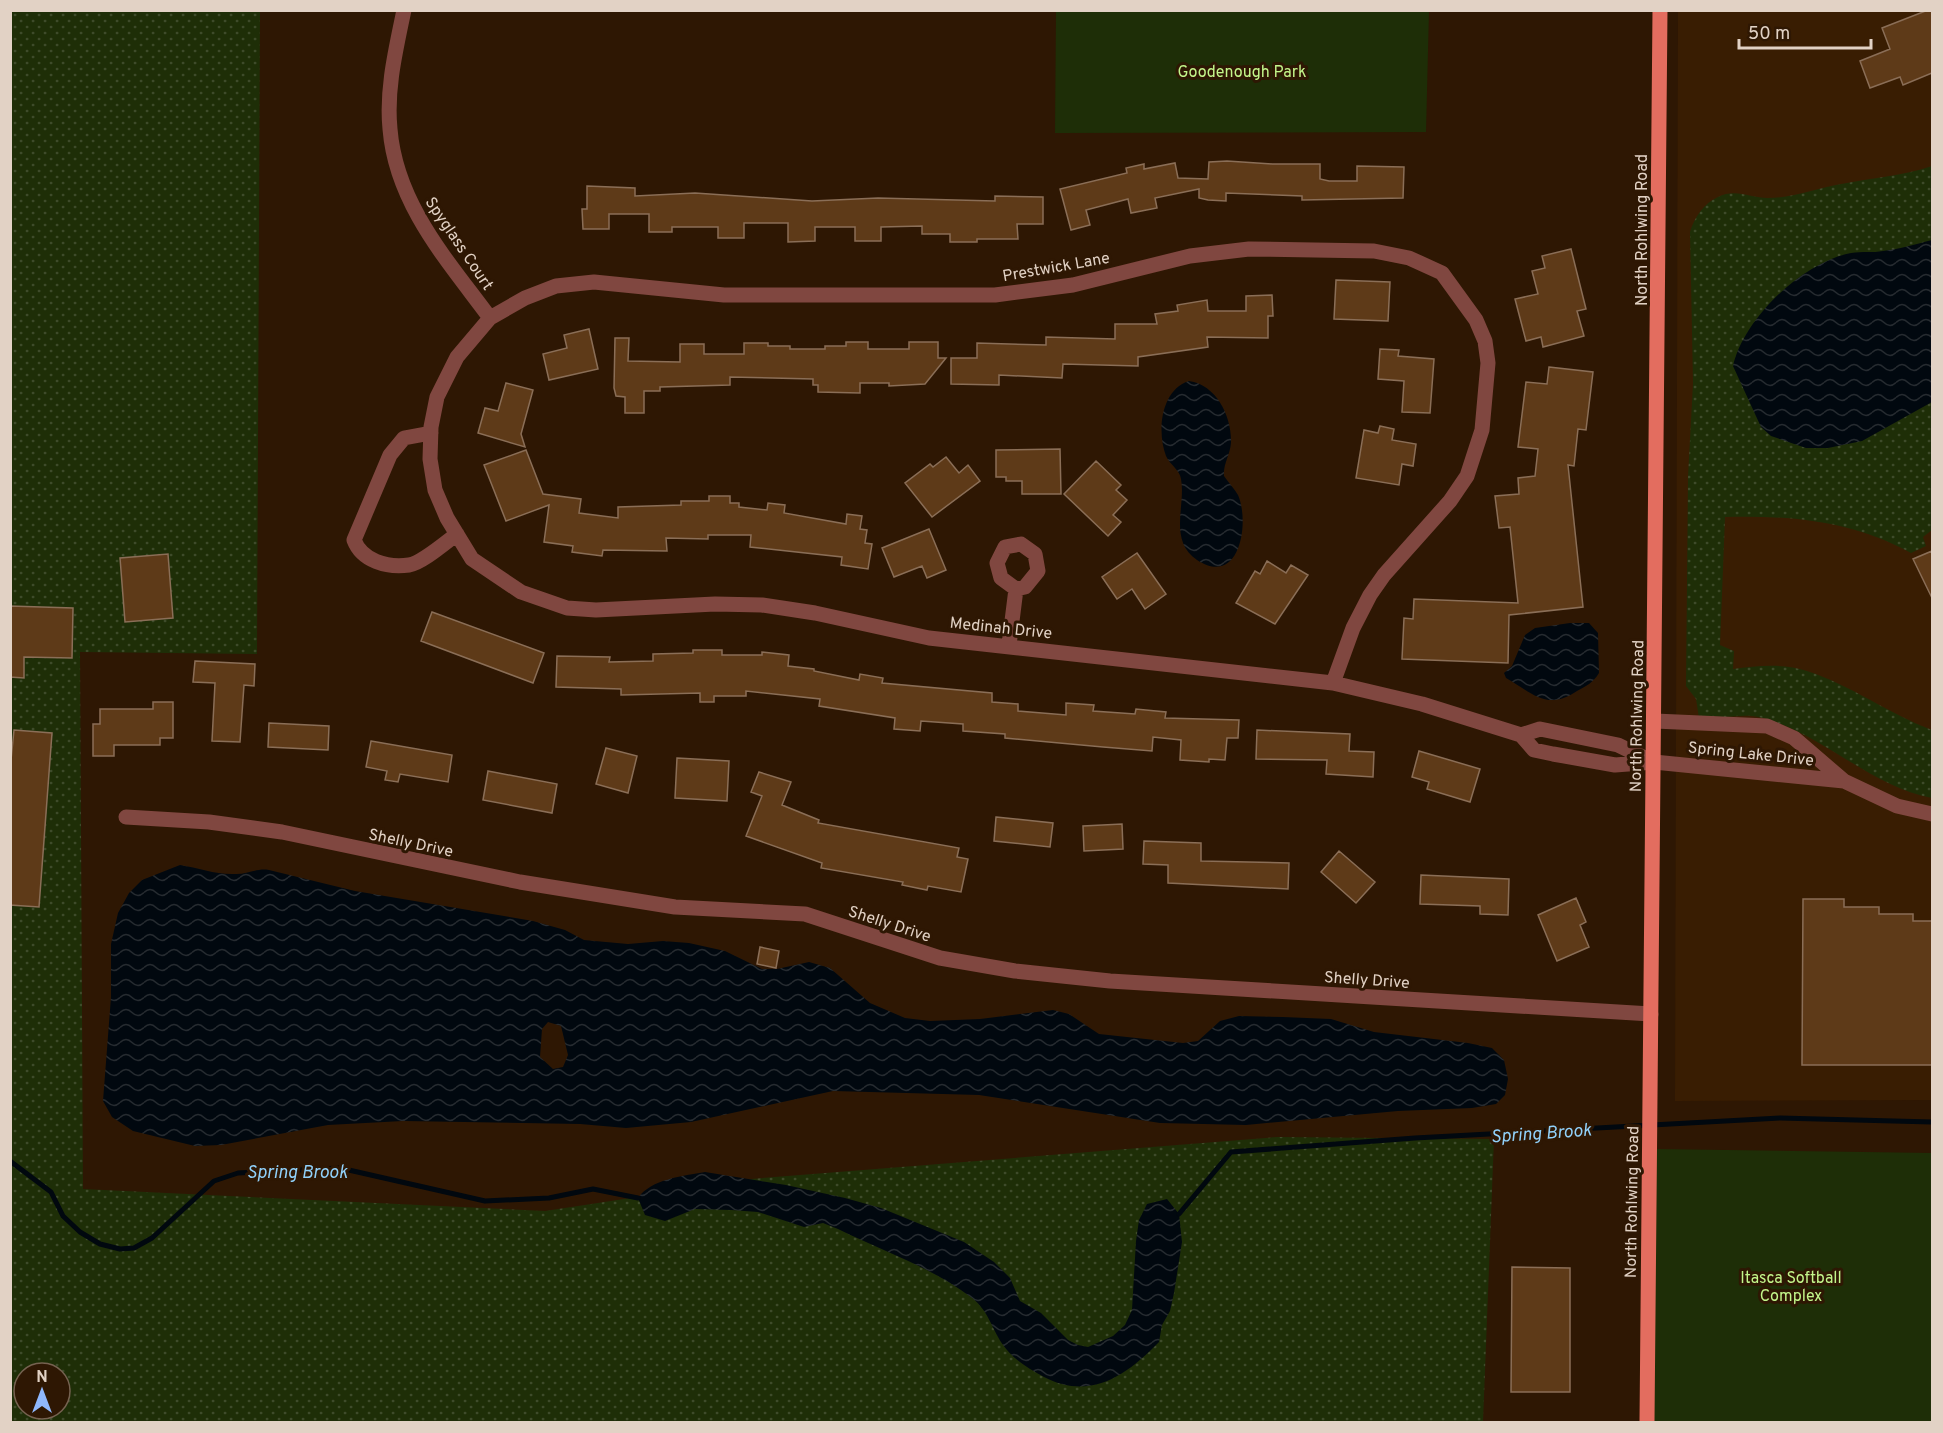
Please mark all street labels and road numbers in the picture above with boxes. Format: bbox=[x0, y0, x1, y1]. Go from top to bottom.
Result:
street label: North Rohlwing Road bbox=[1633, 154, 1653, 306]
street label: Spyglass Court bbox=[420, 194, 497, 295]
street label: Prestwick Lane bbox=[1001, 249, 1112, 287]
street label: Medinah Drive bbox=[949, 614, 1053, 644]
street label: North Rohlwing Road bbox=[1627, 640, 1649, 792]
street label: Spring Lake Drive bbox=[1687, 738, 1815, 772]
street label: Shelly Drive bbox=[366, 825, 455, 863]
street label: Shelly Drive bbox=[845, 902, 933, 948]
street label: Shelly Drive bbox=[1323, 968, 1410, 994]
street label: North Rohlwing Road bbox=[1622, 1126, 1644, 1278]

